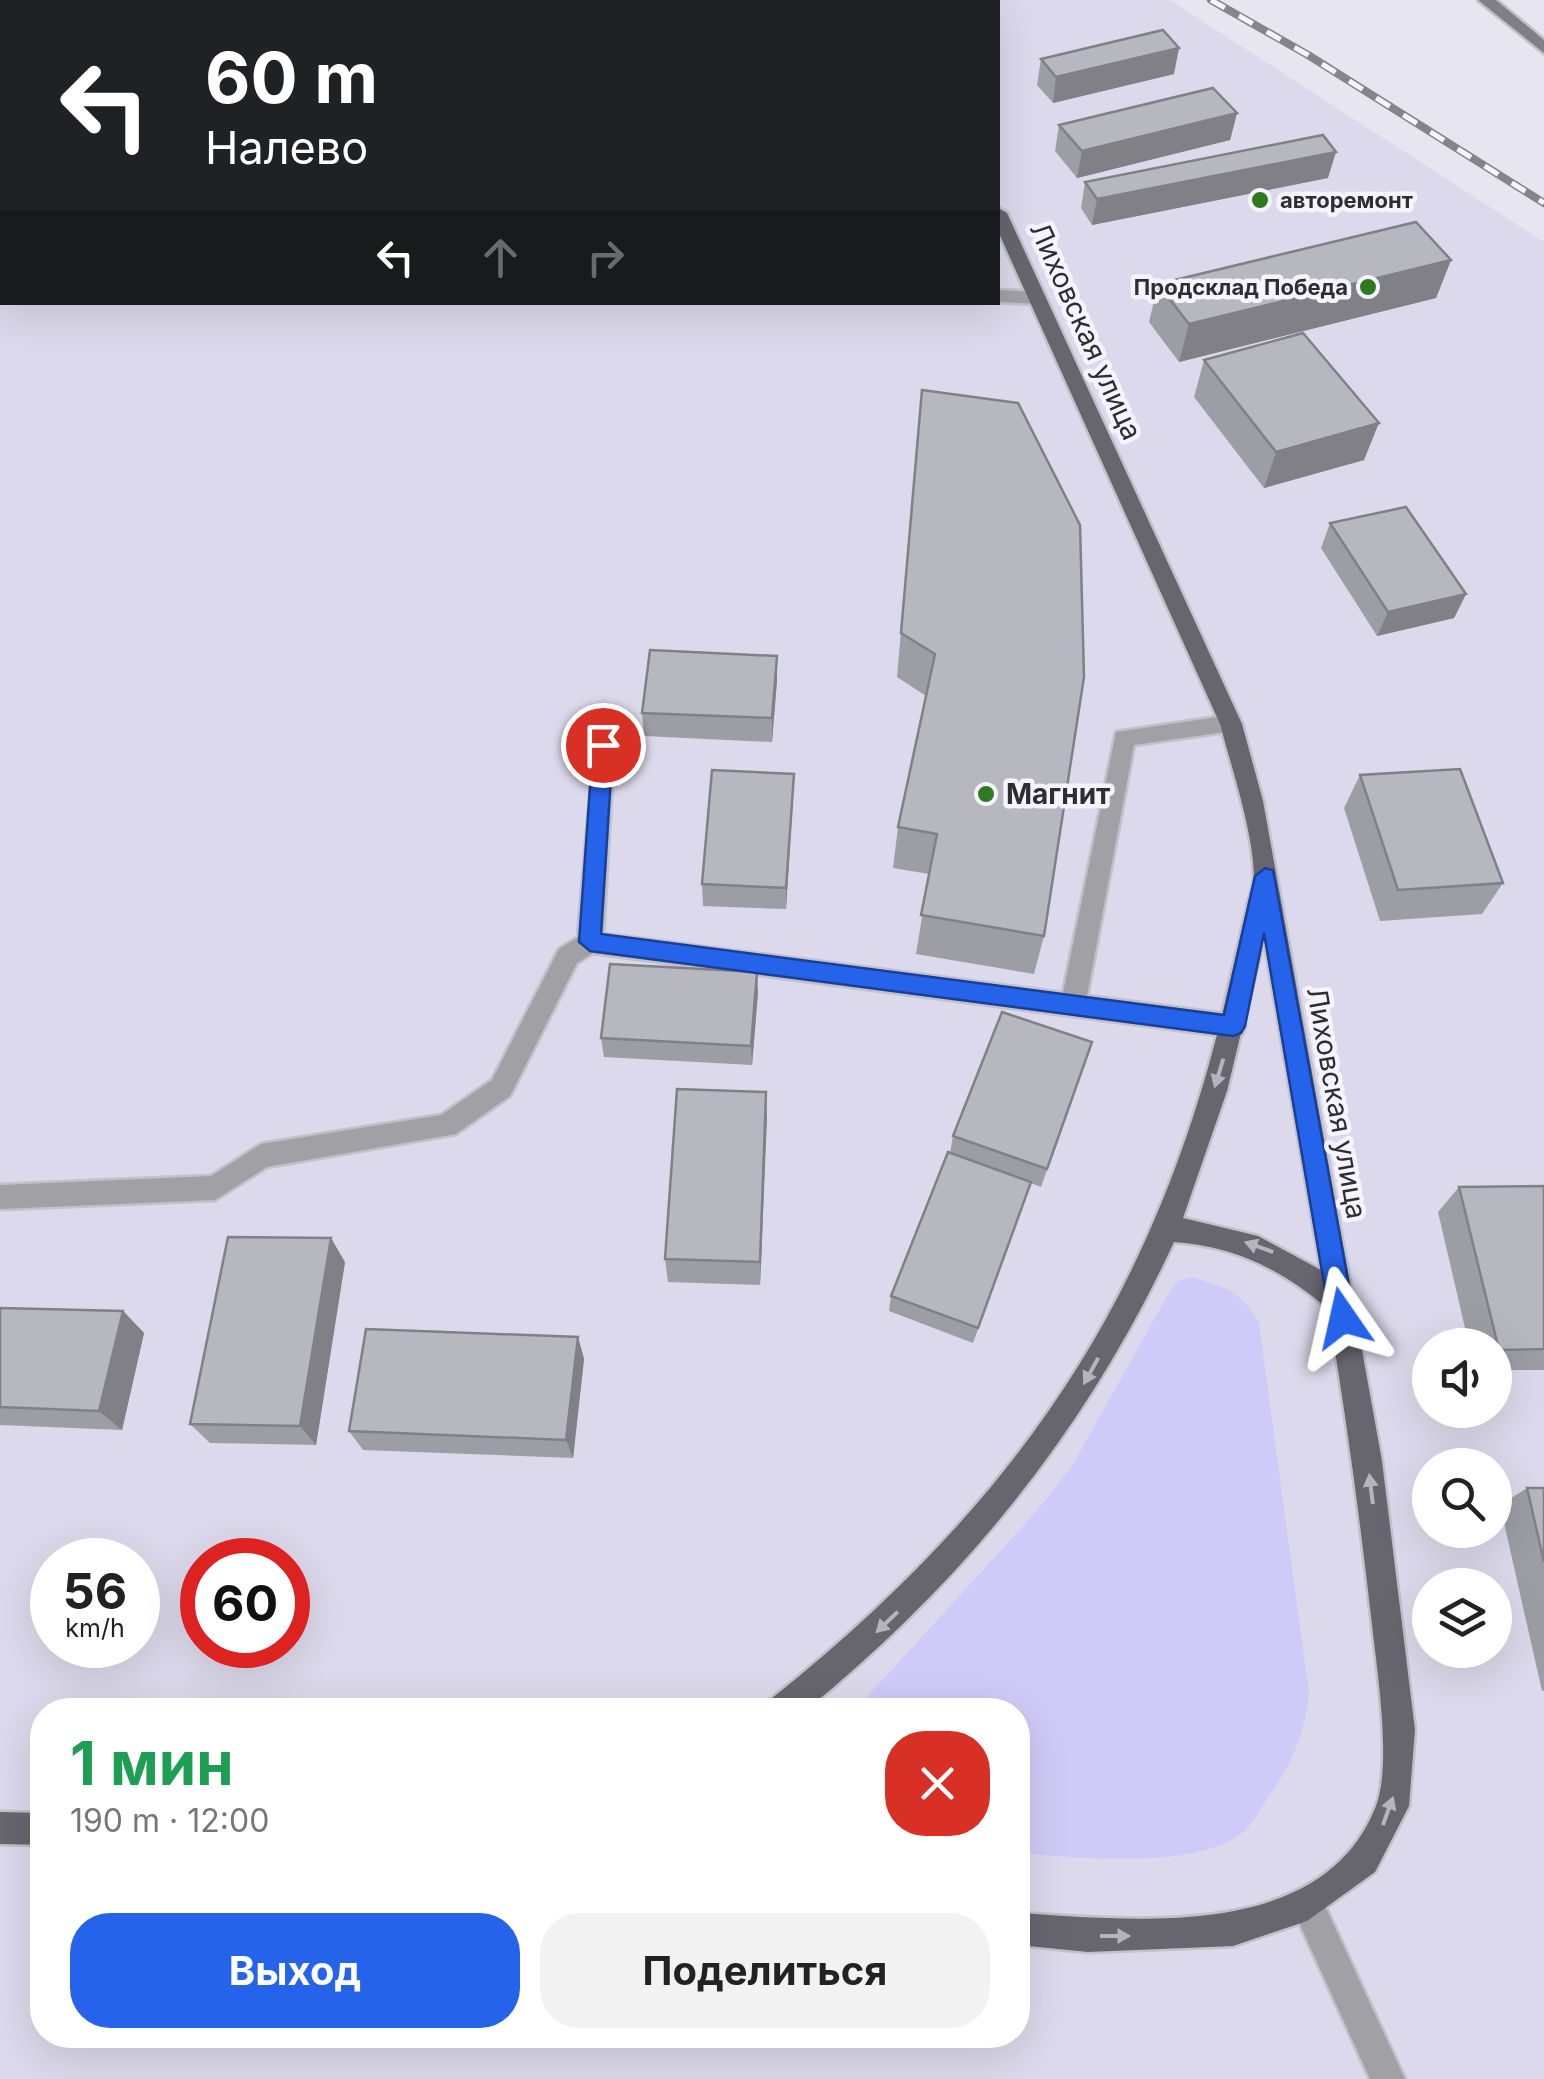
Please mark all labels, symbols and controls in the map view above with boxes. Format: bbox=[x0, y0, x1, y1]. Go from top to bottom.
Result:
text: 60 m bbox=[205, 35, 378, 120]
icon: left bbox=[40, 40, 170, 170]
text: Налево bbox=[205, 120, 368, 175]
place label: авторемонт bbox=[1280, 187, 1413, 213]
marker: авторемонт bbox=[1249, 189, 1271, 211]
street label: Лиховская улица bbox=[1023, 217, 1149, 445]
icon: left bbox=[368, 230, 423, 285]
icon: ahead bbox=[473, 230, 528, 285]
icon: right bbox=[578, 230, 633, 285]
place label: Продсклад Победа bbox=[1134, 274, 1348, 300]
marker: Продсклад Победа bbox=[1357, 276, 1379, 298]
pin bbox=[561, 703, 646, 788]
icon: arrive bbox=[576, 718, 631, 773]
place label: Магнит bbox=[1006, 777, 1110, 811]
marker: Магнит bbox=[975, 783, 997, 805]
street label: Лиховская улица bbox=[1300, 985, 1374, 1221]
one-way arrow bbox=[1211, 1059, 1226, 1089]
one-way arrow bbox=[1243, 1239, 1273, 1254]
position arrow bbox=[1291, 1266, 1395, 1370]
map controls bbox=[1412, 1328, 1512, 1668]
button: sound bbox=[1412, 1328, 1512, 1428]
one-way arrow bbox=[1082, 1357, 1100, 1385]
button: search bbox=[1412, 1448, 1512, 1548]
one-way arrow bbox=[1363, 1472, 1379, 1504]
speed limit sign: 60 bbox=[180, 1538, 310, 1668]
text: 56 bbox=[63, 1561, 127, 1621]
button: layers bbox=[1412, 1568, 1512, 1668]
one-way arrow bbox=[875, 1610, 899, 1633]
text: km/h bbox=[65, 1613, 125, 1643]
text: 1 мин bbox=[70, 1727, 234, 1799]
button: close bbox=[885, 1731, 990, 1836]
one-way arrow bbox=[1381, 1795, 1396, 1825]
text: 190 m · 12:00 bbox=[70, 1801, 269, 1840]
button: Выход bbox=[70, 1913, 520, 2028]
button: Поделиться bbox=[540, 1913, 990, 2028]
one-way arrow bbox=[1099, 1928, 1131, 1944]

